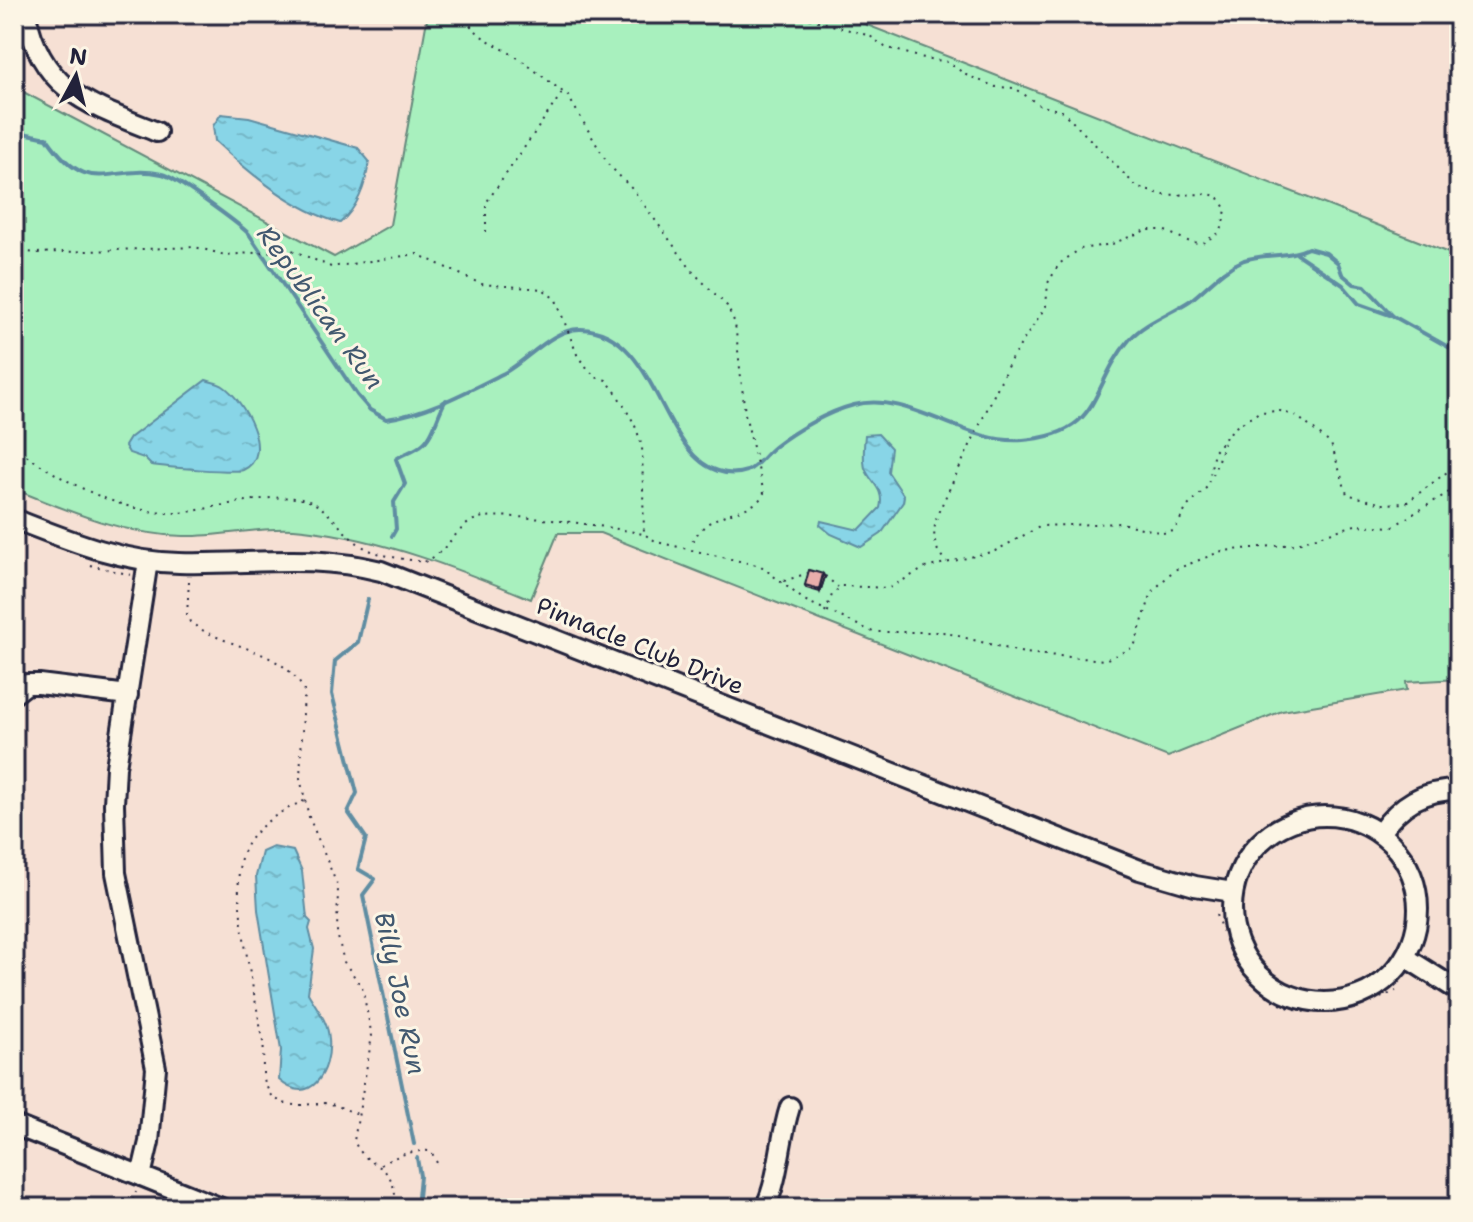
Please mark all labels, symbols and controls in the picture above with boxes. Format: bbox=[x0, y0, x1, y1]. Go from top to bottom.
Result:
north arrow bbox=[36, 36, 116, 116]
text: N bbox=[68, 41, 89, 72]
water label: Republican Run bbox=[250, 218, 392, 396]
street label: Pinnacle Club Drive bbox=[531, 590, 749, 702]
water label: Billy Joe Run bbox=[367, 908, 435, 1078]

